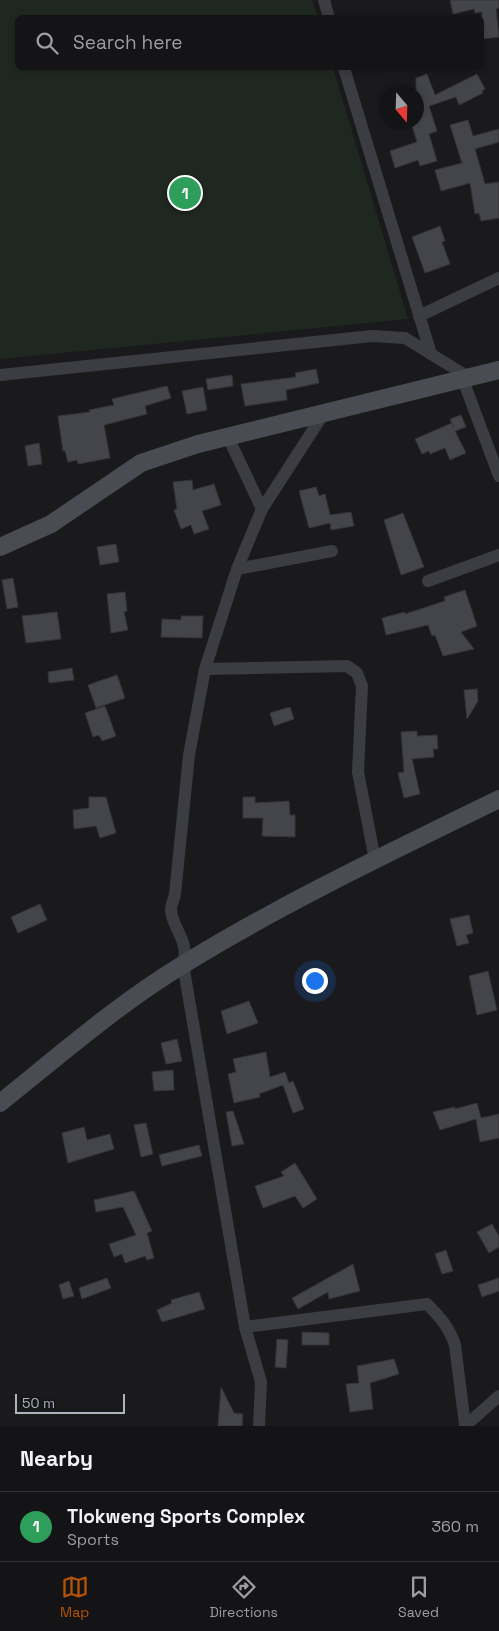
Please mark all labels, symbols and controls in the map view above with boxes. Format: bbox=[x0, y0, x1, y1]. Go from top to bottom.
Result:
search box bbox=[15, 15, 484, 70]
icon: search bbox=[33, 29, 61, 57]
text: Search here bbox=[73, 30, 183, 55]
north arrow bbox=[379, 85, 424, 130]
pin: 1 bbox=[169, 174, 201, 212]
your location bbox=[302, 968, 328, 994]
scale bar bbox=[15, 1391, 125, 1414]
text: 50 m bbox=[22, 1394, 55, 1412]
text: Nearby bbox=[20, 1445, 93, 1472]
text: Tlokweng Sports Complex bbox=[67, 1504, 305, 1529]
text: 1 bbox=[32, 1516, 40, 1537]
text: 360 m bbox=[431, 1516, 479, 1537]
text: Sports bbox=[67, 1529, 119, 1550]
tab: Map bbox=[60, 1573, 89, 1621]
tab: Directions bbox=[209, 1573, 278, 1621]
tab: Saved bbox=[398, 1573, 439, 1621]

